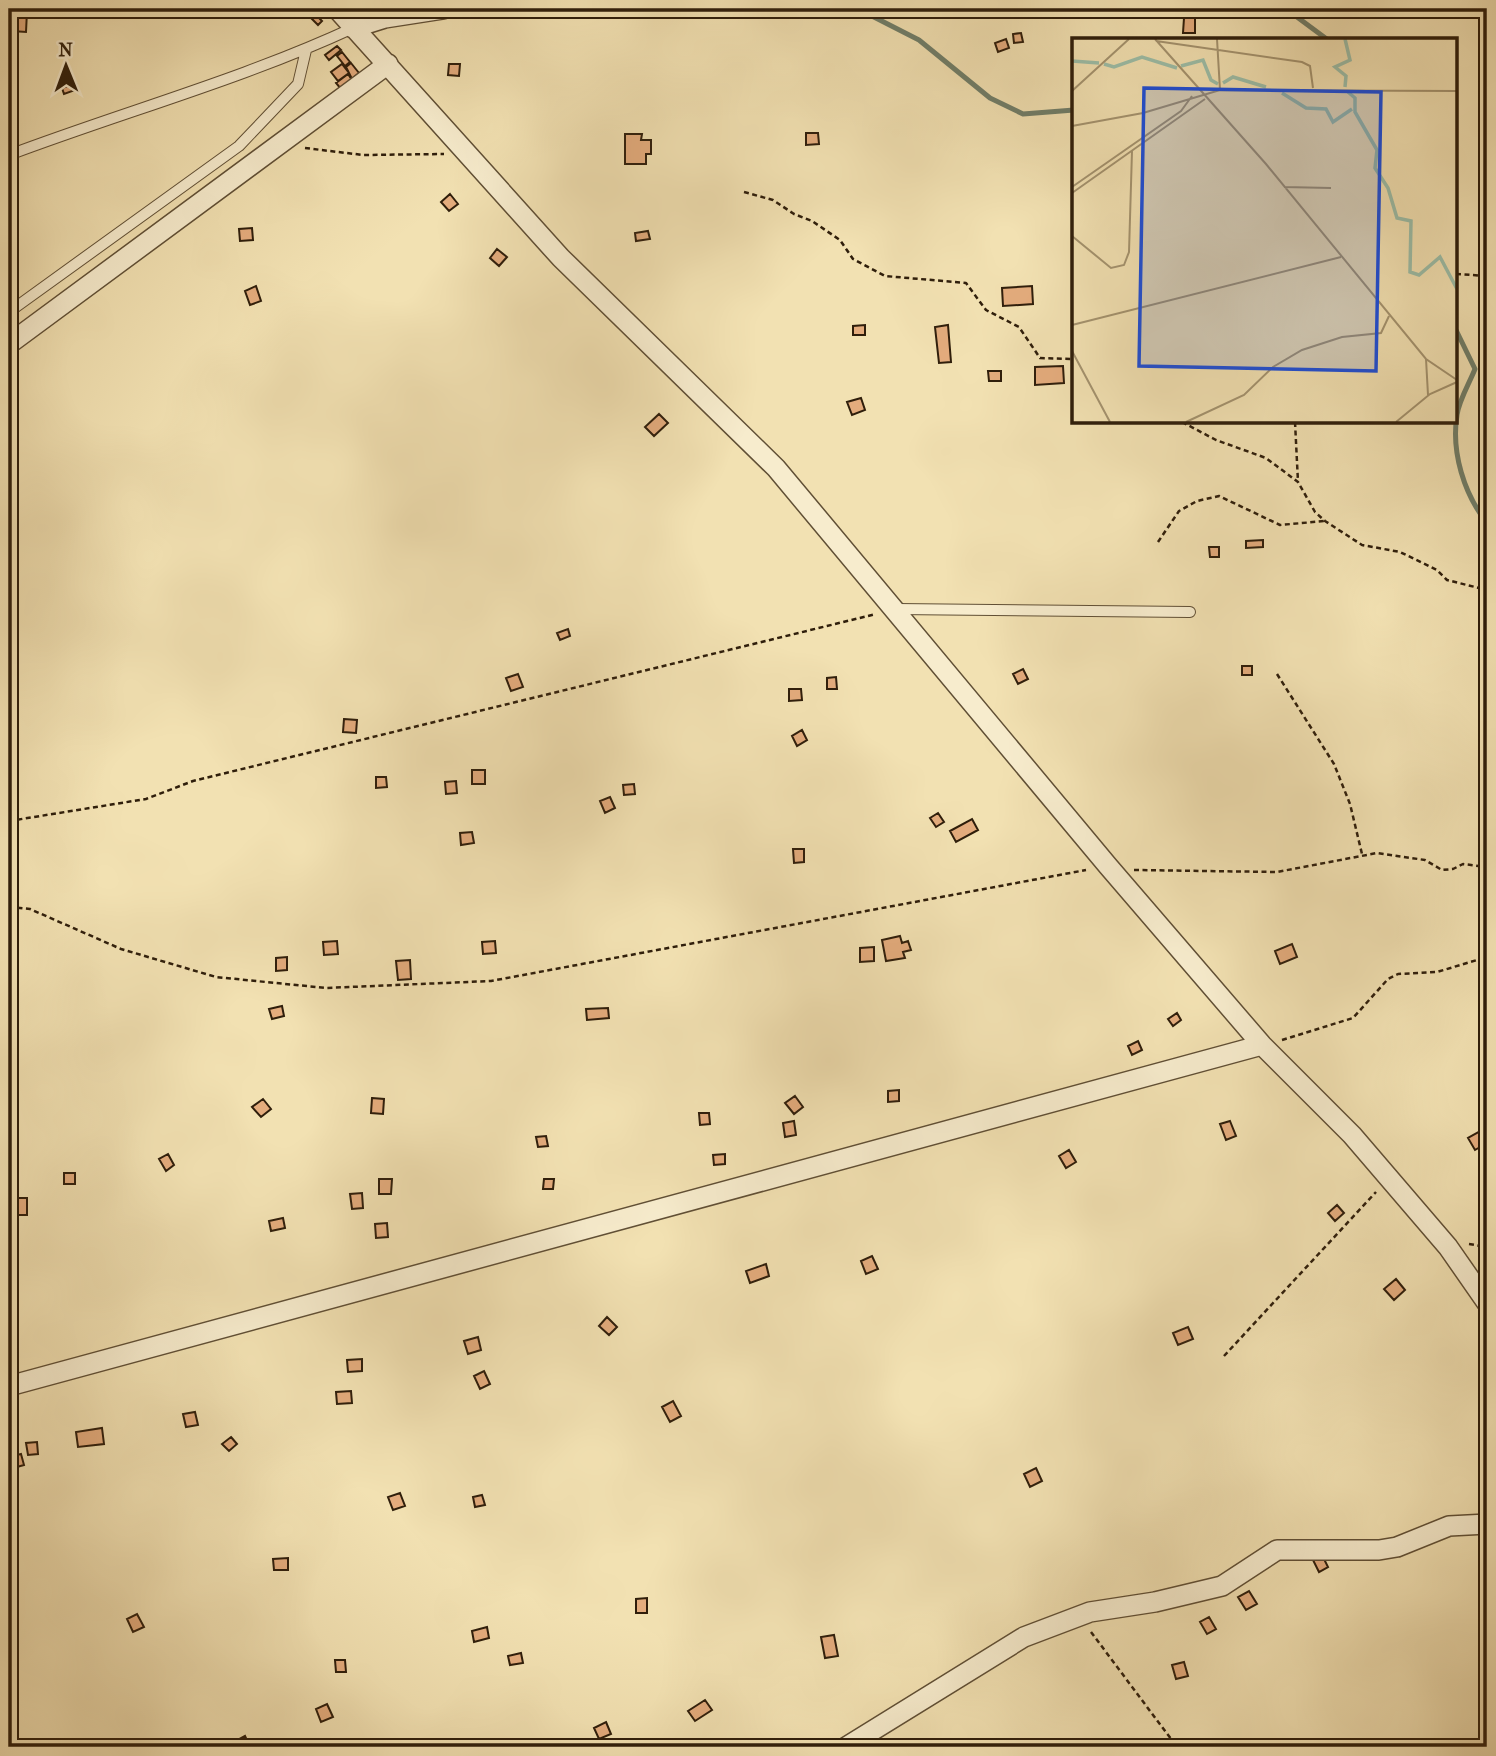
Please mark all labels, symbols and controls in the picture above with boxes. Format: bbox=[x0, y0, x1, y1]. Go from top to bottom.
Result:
north arrow bbox=[32, 32, 102, 102]
inset map bbox=[1072, 38, 1458, 424]
text: N bbox=[58, 39, 74, 61]

